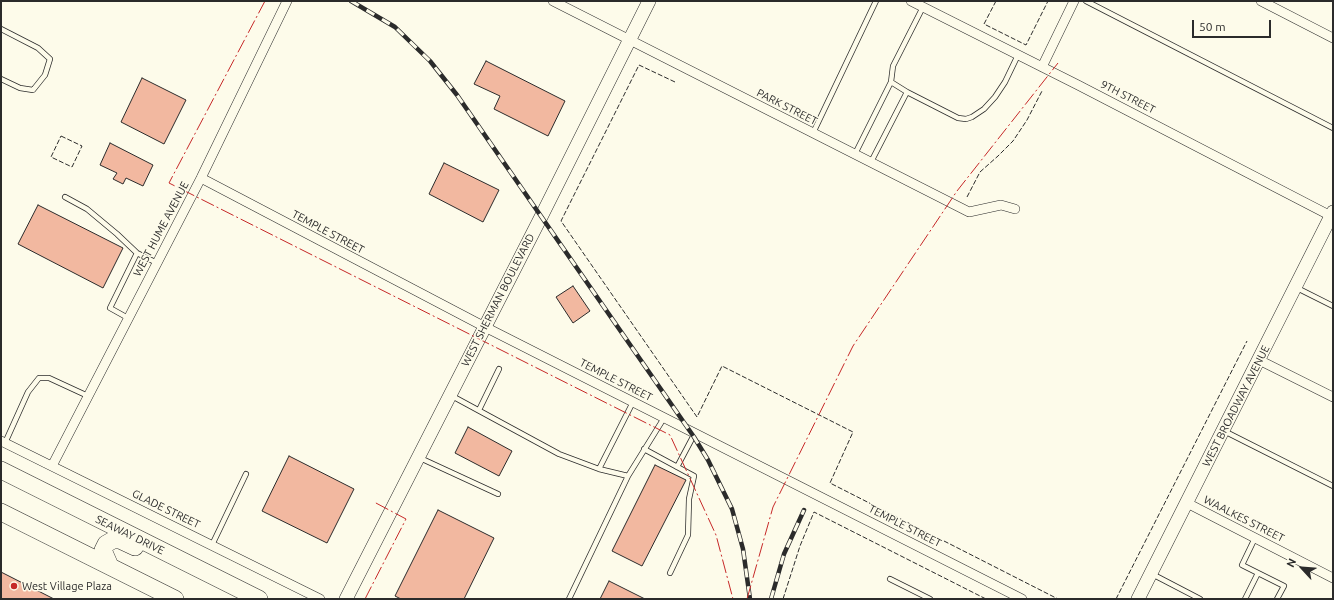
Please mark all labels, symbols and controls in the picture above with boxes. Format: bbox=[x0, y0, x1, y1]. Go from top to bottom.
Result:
scale bar bbox=[1194, 12, 1273, 38]
text: 50 m bbox=[1199, 20, 1226, 33]
street label: 9TH STREET bbox=[1098, 78, 1158, 116]
street label: PARK STREET bbox=[754, 86, 820, 128]
street label: WEST HUME AVENUE bbox=[130, 179, 192, 279]
street label: TEMPLE STREET bbox=[290, 207, 366, 257]
street label: WEST SHERMAN BOULEVARD bbox=[459, 231, 537, 369]
street label: WEST BROADWAY AVENUE bbox=[1200, 343, 1272, 469]
street label: TEMPLE STREET bbox=[577, 356, 655, 404]
street label: GLADE STREET bbox=[130, 487, 202, 531]
street label: WAALKES STREET bbox=[1202, 493, 1286, 545]
street label: TEMPLE STREET bbox=[866, 502, 944, 550]
street label: SEAWAY DRIVE bbox=[93, 513, 167, 557]
north arrow bbox=[1282, 548, 1322, 588]
text: N bbox=[1284, 556, 1298, 569]
place label: West Village Plaza bbox=[22, 579, 112, 593]
marker: West Village Plaza bbox=[9, 581, 19, 591]

